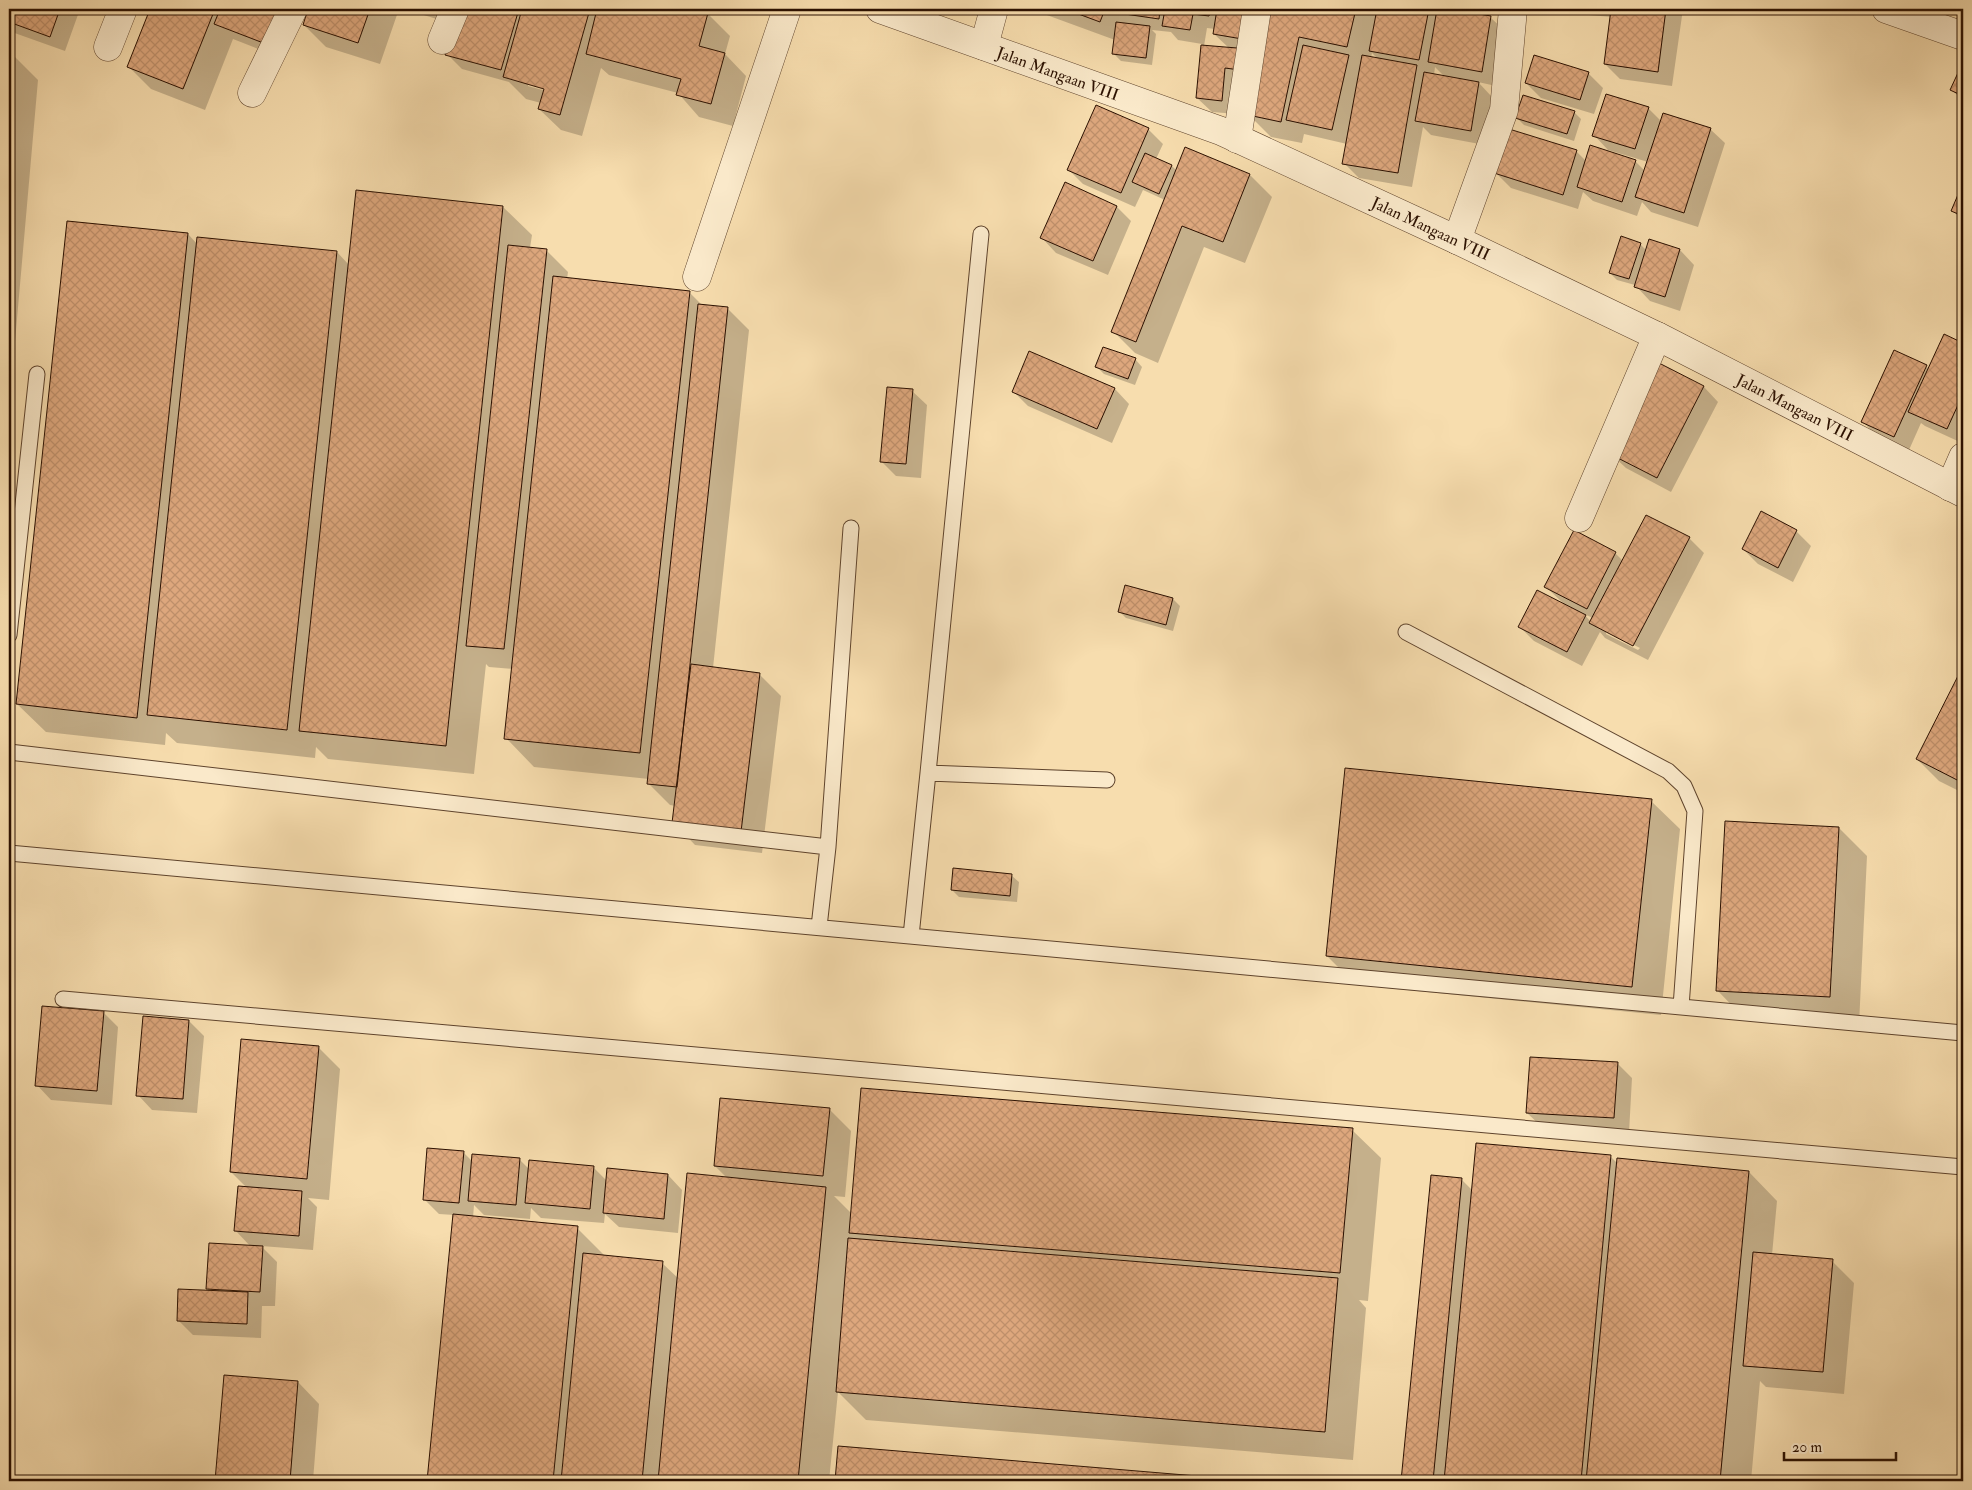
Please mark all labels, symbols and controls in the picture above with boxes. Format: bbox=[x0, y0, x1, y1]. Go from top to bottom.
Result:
street label: Jalan Mangaan VIII bbox=[993, 42, 1121, 106]
street label: Jalan Mangaan VIII bbox=[1367, 192, 1493, 266]
street label: Jalan Mangaan VIII bbox=[1731, 369, 1856, 447]
scale bar bbox=[1784, 1430, 1897, 1462]
text: 20 m bbox=[1792, 1438, 1822, 1457]

